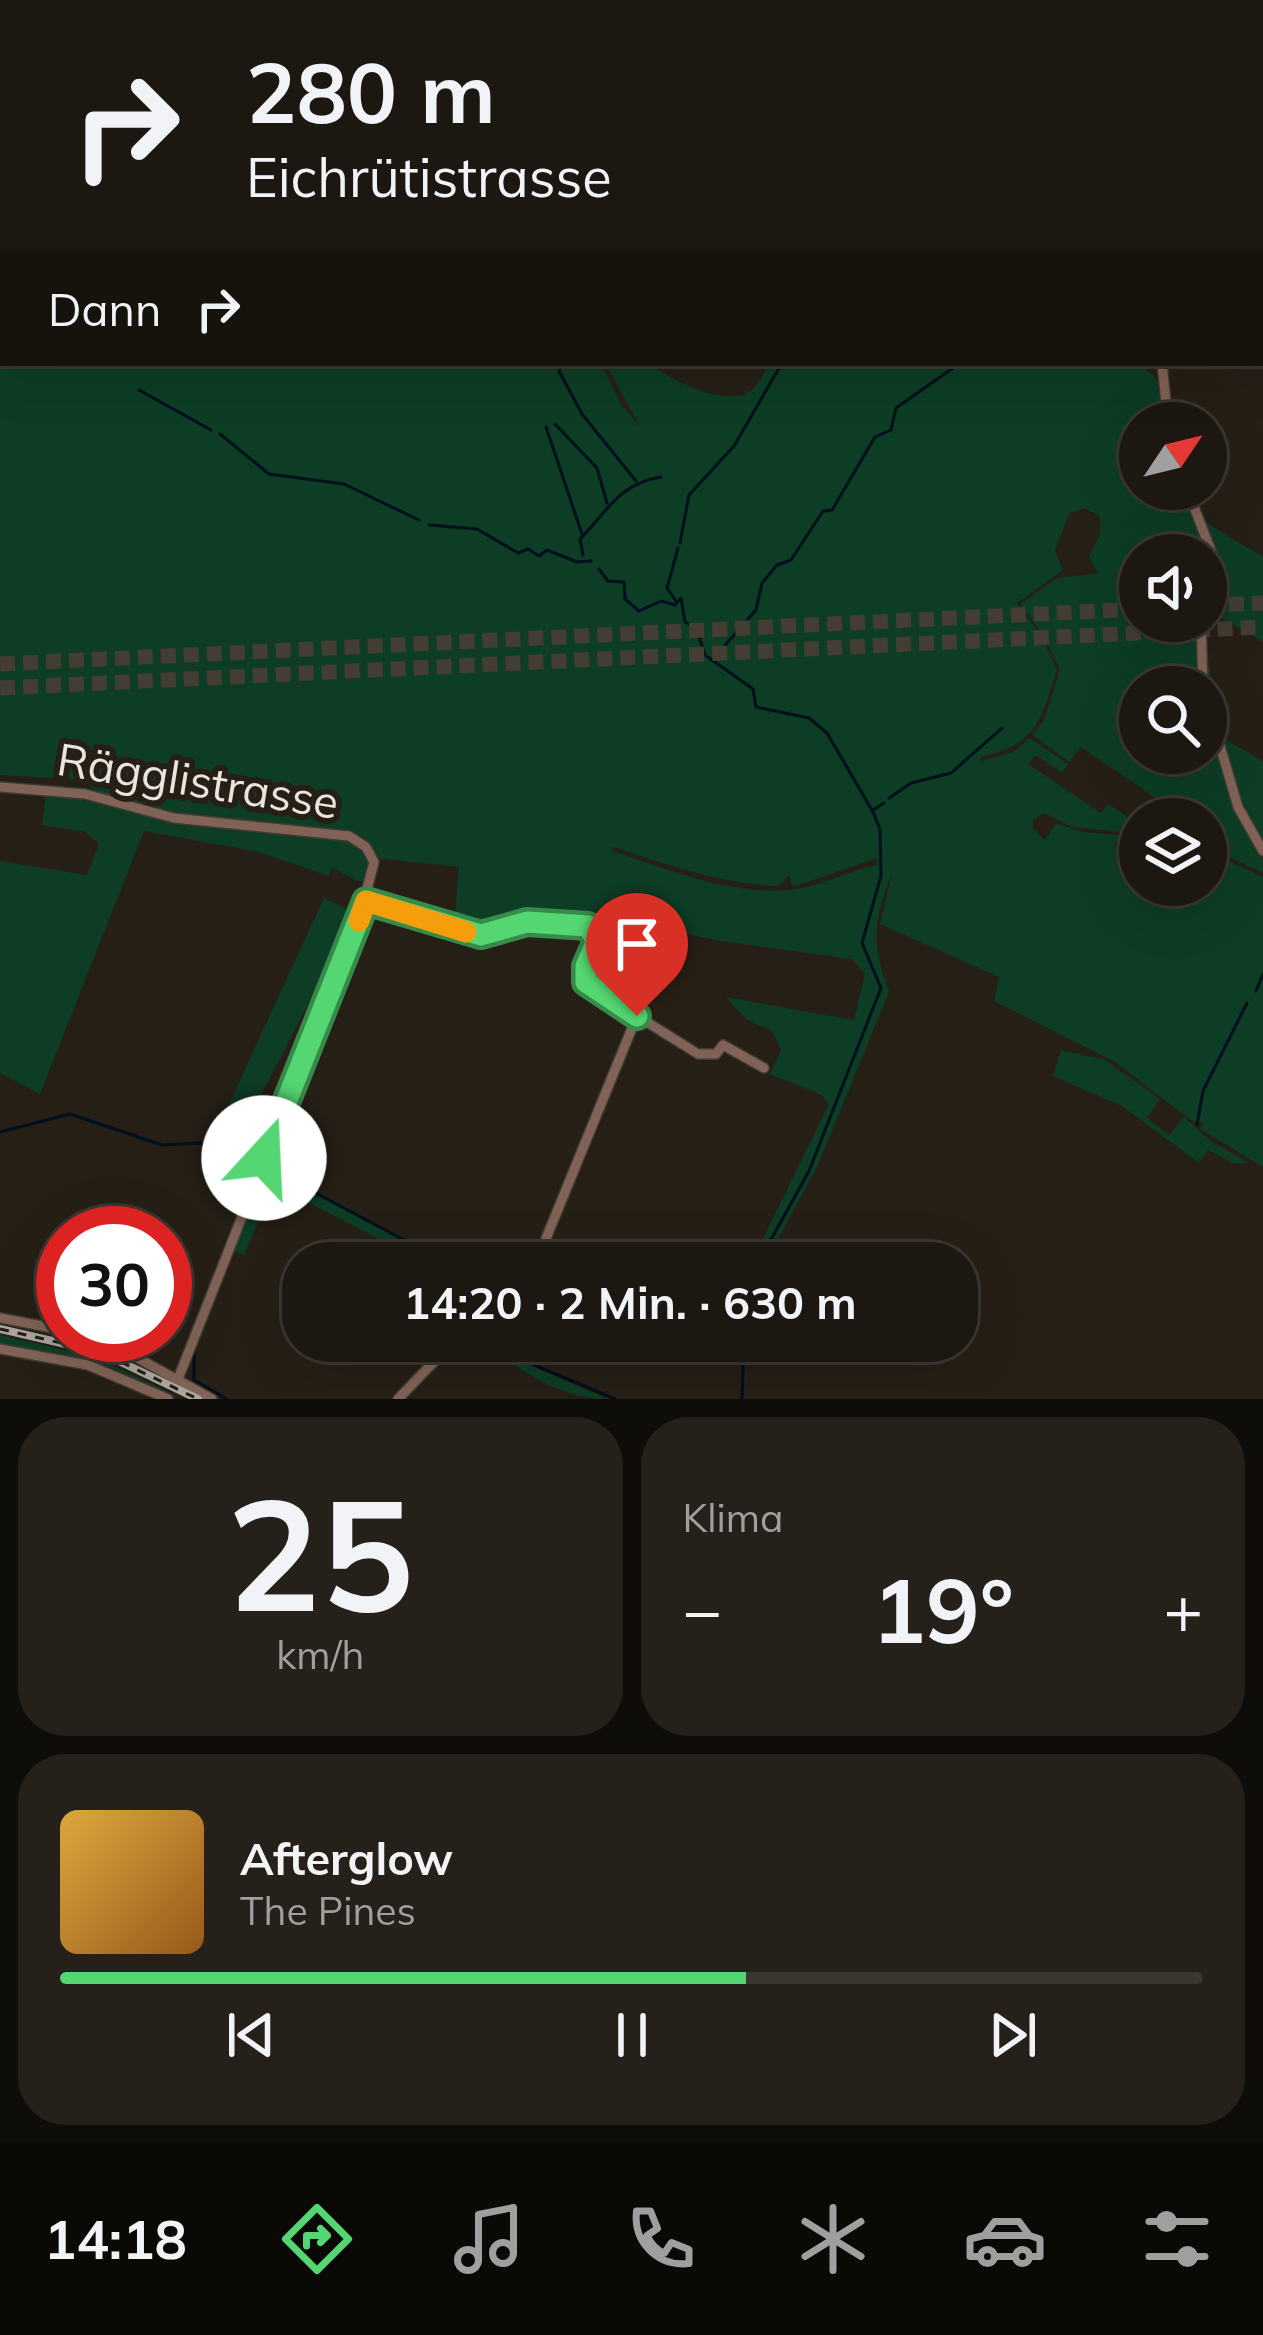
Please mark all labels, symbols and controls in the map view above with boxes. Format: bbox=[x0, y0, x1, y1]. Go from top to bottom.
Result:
text: 280 m bbox=[246, 39, 496, 144]
icon: right bbox=[48, 48, 204, 204]
text: Eichrütistrasse bbox=[246, 143, 612, 211]
icon: right bbox=[185, 276, 251, 342]
text: Dann bbox=[48, 281, 161, 337]
north arrow bbox=[1119, 402, 1227, 510]
map controls bbox=[1119, 402, 1227, 906]
button: sound bbox=[1119, 534, 1227, 642]
button: search bbox=[1119, 666, 1227, 774]
street label: Rägglistrasse bbox=[54, 730, 343, 830]
button: layers bbox=[1119, 798, 1227, 906]
pin bbox=[586, 893, 688, 1016]
icon: arrive bbox=[604, 911, 670, 977]
position arrow bbox=[201, 1095, 327, 1221]
speed limit sign: 30 bbox=[36, 1206, 192, 1362]
text: 14:20 · 2 Min. · 630 m bbox=[403, 1274, 857, 1330]
text: 25 bbox=[227, 1454, 414, 1650]
text: Klima bbox=[683, 1493, 783, 1542]
text: 19° bbox=[872, 1553, 1014, 1666]
text: − bbox=[683, 1568, 722, 1651]
text: + bbox=[1163, 1568, 1203, 1651]
text: km/h bbox=[276, 1630, 364, 1679]
text: Afterglow bbox=[240, 1830, 453, 1886]
text: The Pines bbox=[240, 1886, 416, 1935]
icon: previous bbox=[218, 2002, 284, 2068]
icon: pause bbox=[599, 2002, 665, 2068]
icon: next bbox=[980, 2002, 1046, 2068]
icon: directions bbox=[275, 2197, 359, 2281]
icon: music bbox=[447, 2197, 531, 2281]
icon: phone bbox=[619, 2197, 703, 2281]
icon: climate bbox=[791, 2197, 875, 2281]
icon: car bbox=[963, 2197, 1047, 2281]
icon: filters bbox=[1135, 2197, 1219, 2281]
text: 14:18 bbox=[44, 2205, 187, 2273]

